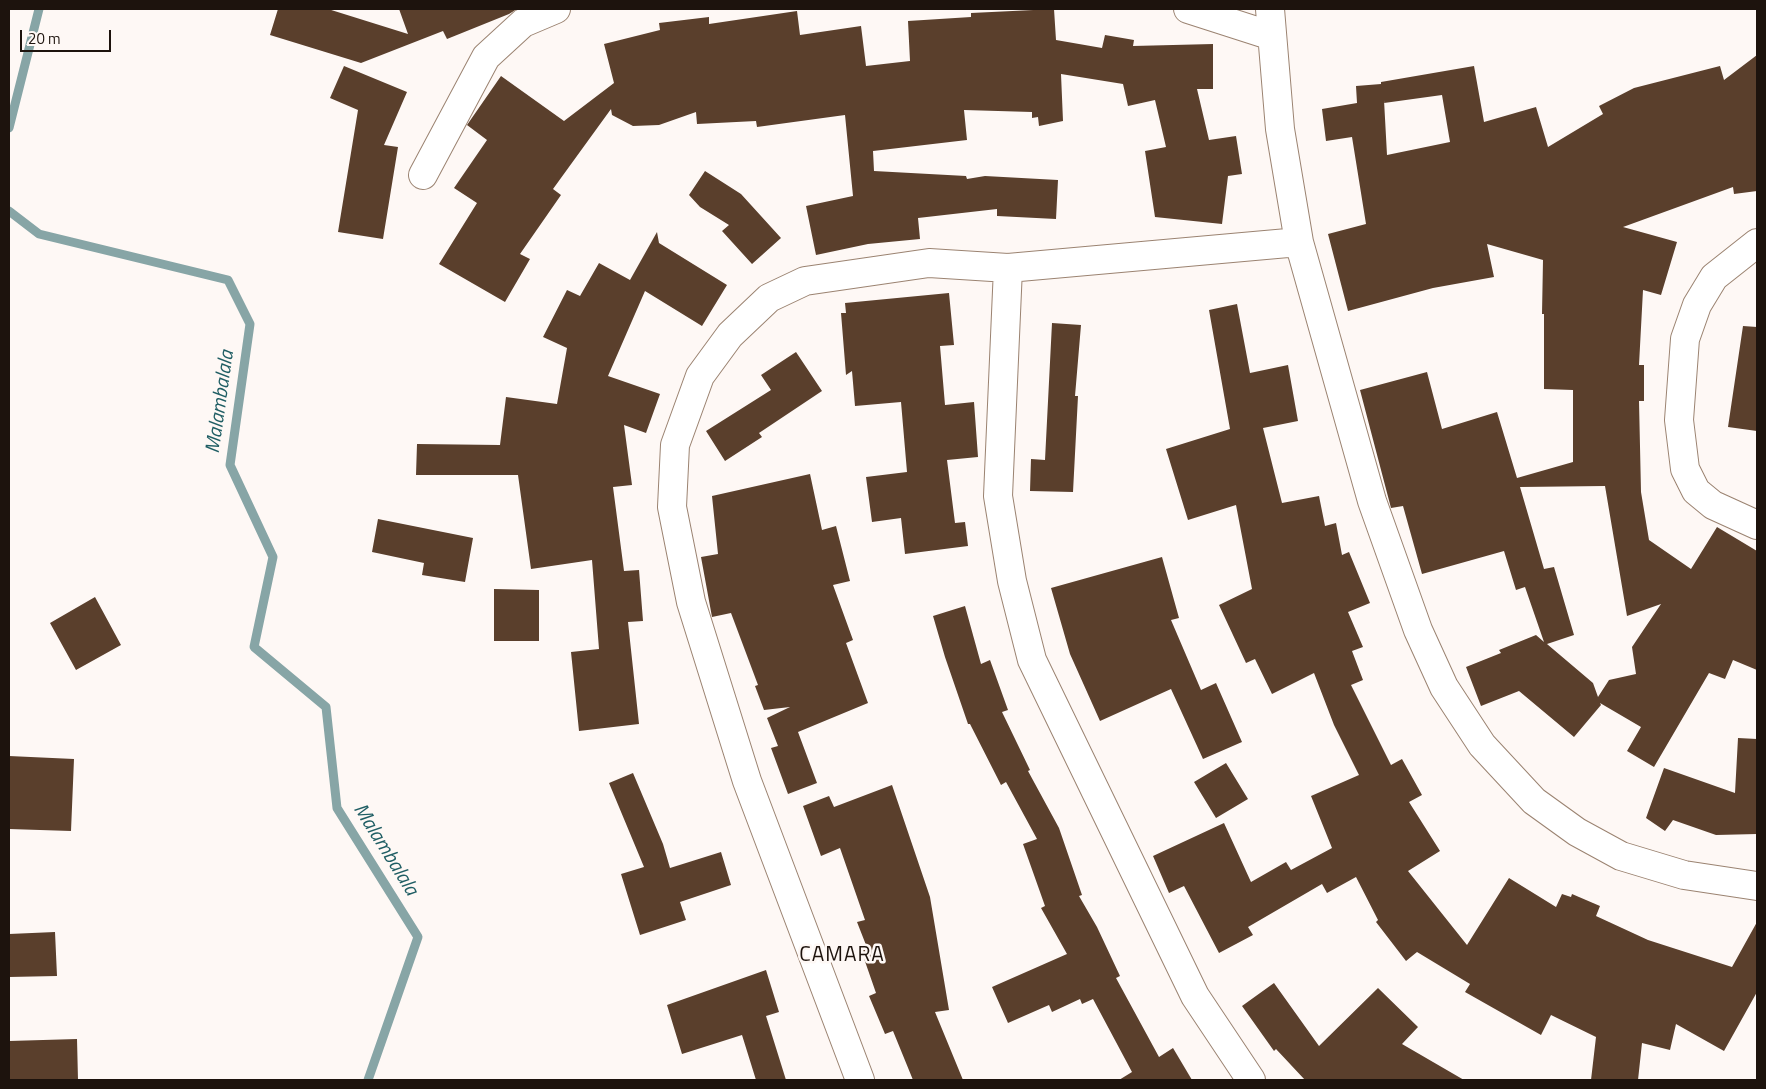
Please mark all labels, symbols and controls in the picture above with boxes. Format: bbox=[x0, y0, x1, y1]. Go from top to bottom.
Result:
scale bar bbox=[22, 20, 114, 52]
text: 20 m bbox=[28, 27, 61, 50]
water label: Malambalala bbox=[202, 349, 240, 455]
water label: Malambalala bbox=[347, 800, 423, 900]
district label: CAMARA bbox=[799, 943, 885, 969]

